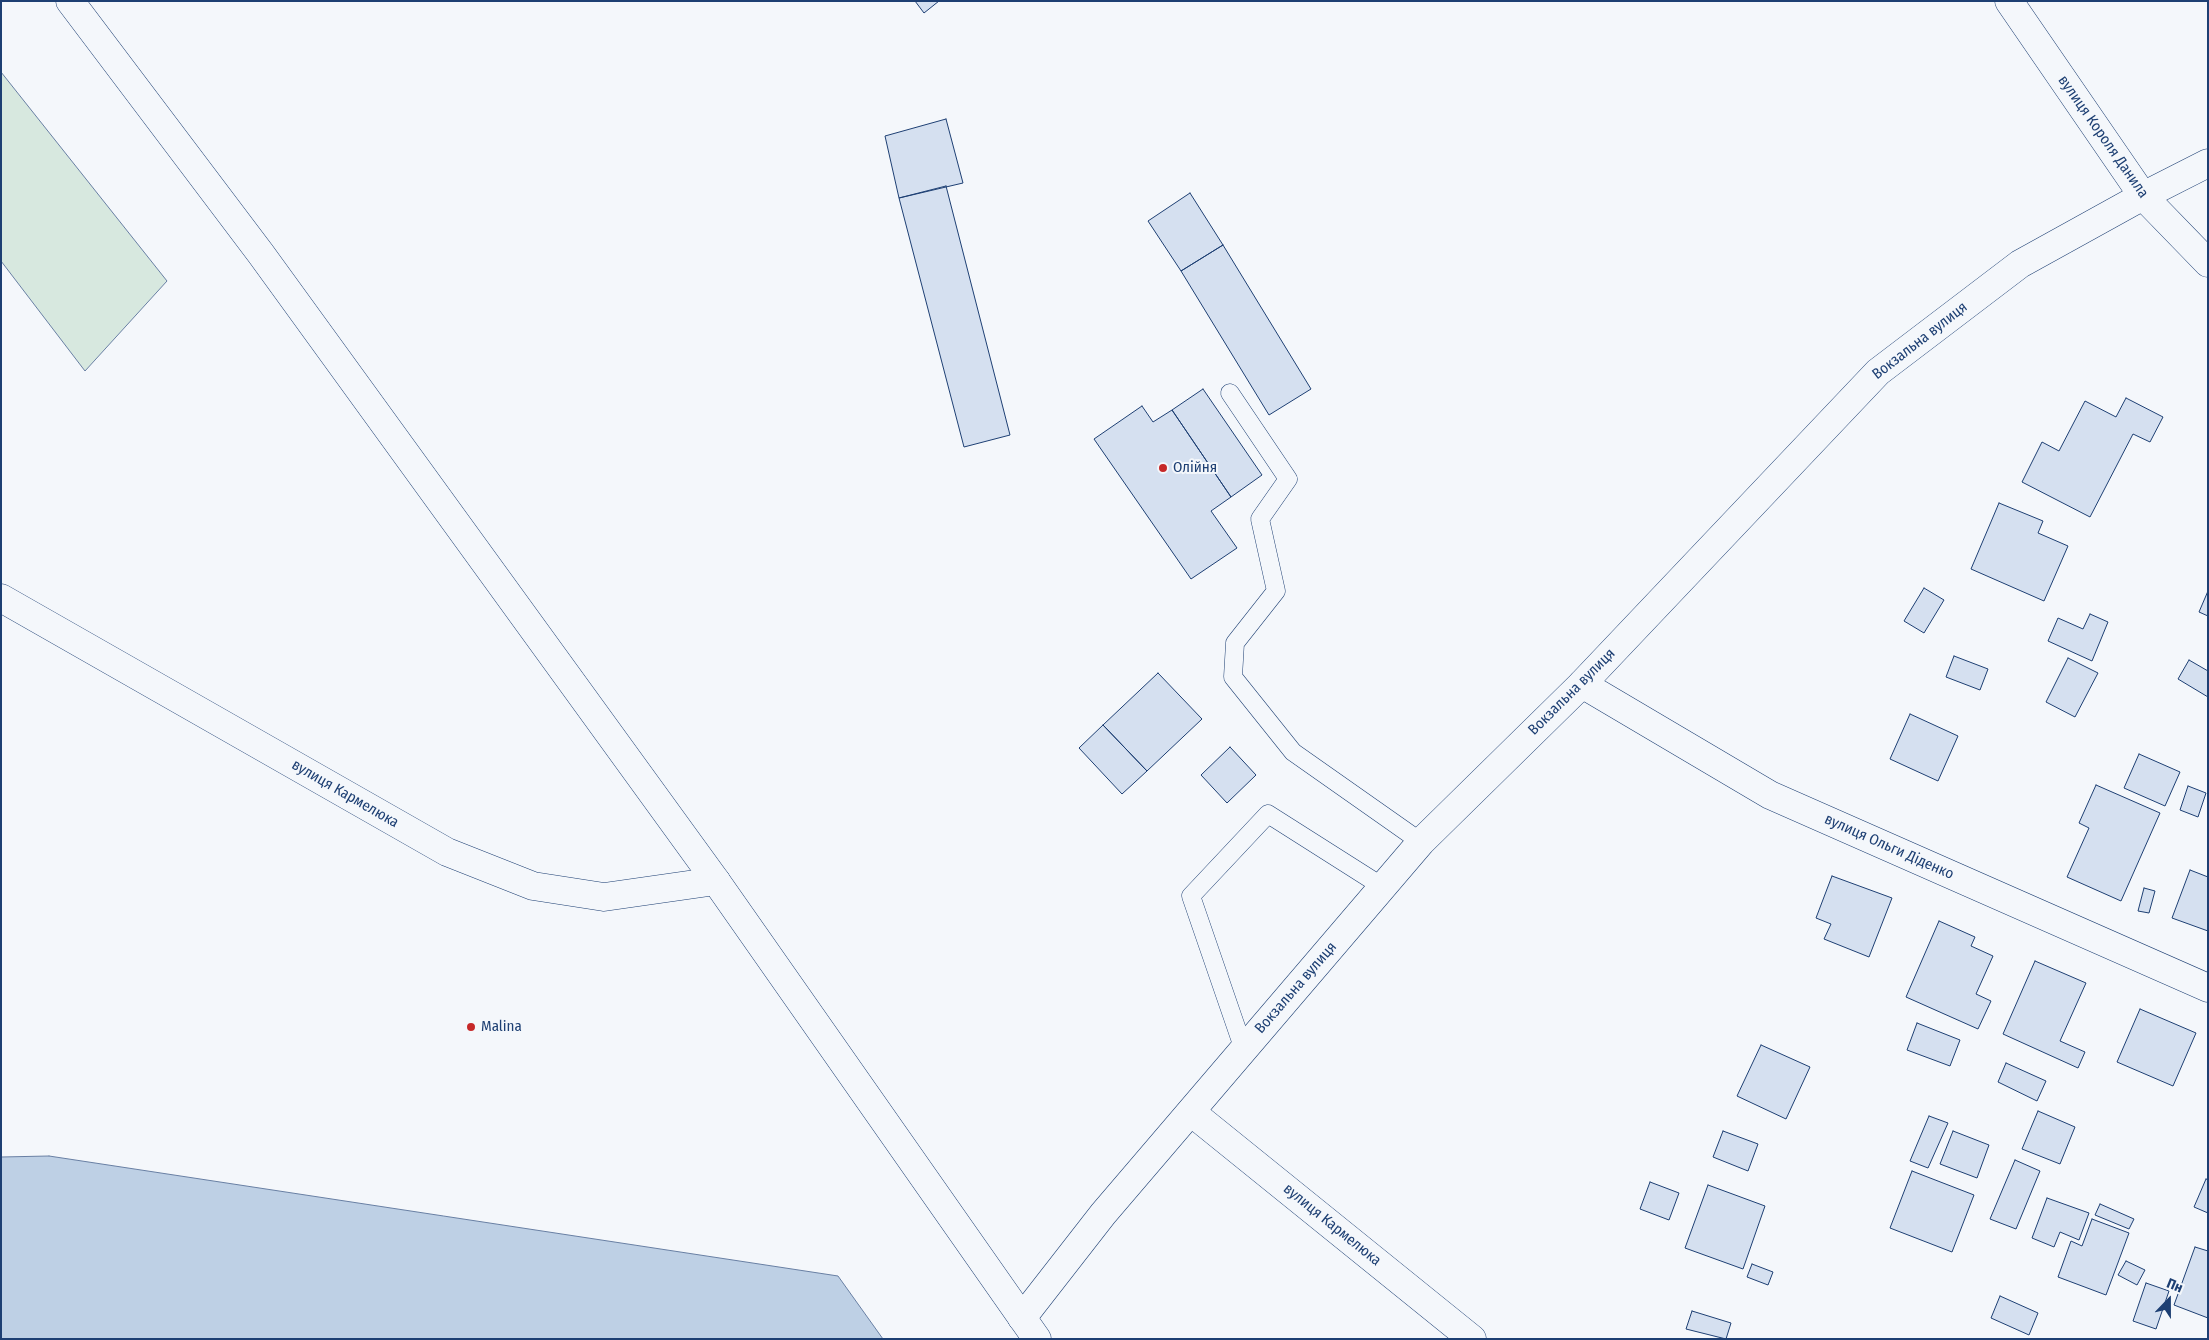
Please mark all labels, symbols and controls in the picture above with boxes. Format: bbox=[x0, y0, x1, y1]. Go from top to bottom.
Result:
street label: вулиця Короля Данила bbox=[2054, 72, 2152, 202]
street label: Вокзальна вулиця bbox=[1869, 298, 1971, 384]
place label: Олійня bbox=[1173, 459, 1217, 477]
marker: Олійня bbox=[1157, 462, 1169, 474]
street label: Вокзальна вулиця bbox=[1525, 645, 1619, 739]
street label: вулиця Кармелюка bbox=[288, 756, 402, 832]
street label: вулиця Ольги Діденко bbox=[1822, 810, 1956, 884]
street label: Вокзальна вулиця bbox=[1251, 939, 1341, 1037]
place label: Malina bbox=[481, 1018, 522, 1036]
marker: Malina bbox=[465, 1021, 477, 1033]
street label: вулиця Кармелюка bbox=[1279, 1180, 1385, 1270]
north arrow bbox=[2144, 1275, 2194, 1325]
text: Пн bbox=[2164, 1275, 2185, 1296]

